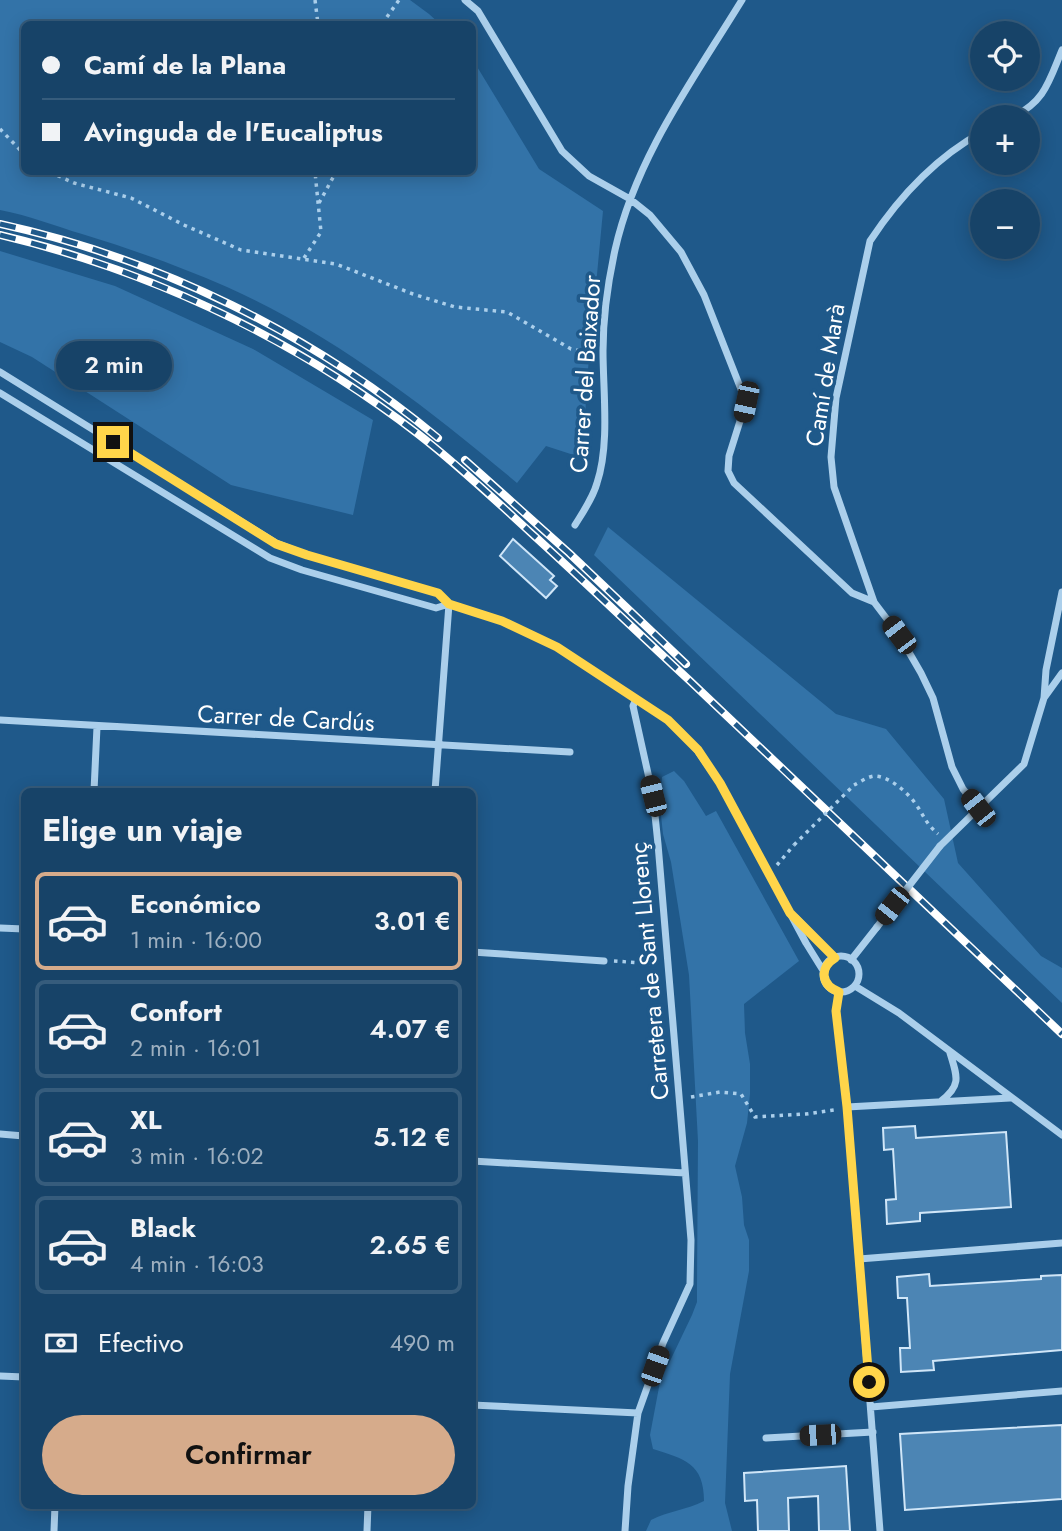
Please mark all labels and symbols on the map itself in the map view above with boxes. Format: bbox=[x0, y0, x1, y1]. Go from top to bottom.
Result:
street label: Carrer del Baixador bbox=[561, 273, 609, 474]
street label: Camí de Marà bbox=[796, 301, 854, 449]
callout: 2 min bbox=[55, 340, 171, 390]
car bbox=[732, 379, 761, 425]
route end bbox=[97, 426, 129, 458]
car bbox=[878, 612, 921, 658]
street label: Carrer de Cardús bbox=[197, 696, 375, 740]
car bbox=[638, 773, 669, 819]
car bbox=[957, 785, 1000, 831]
street label: Carretera de Sant Llorenç bbox=[620, 841, 678, 1101]
car bbox=[871, 883, 914, 929]
car bbox=[639, 1343, 672, 1389]
route start bbox=[853, 1366, 885, 1398]
car bbox=[799, 1423, 842, 1447]

